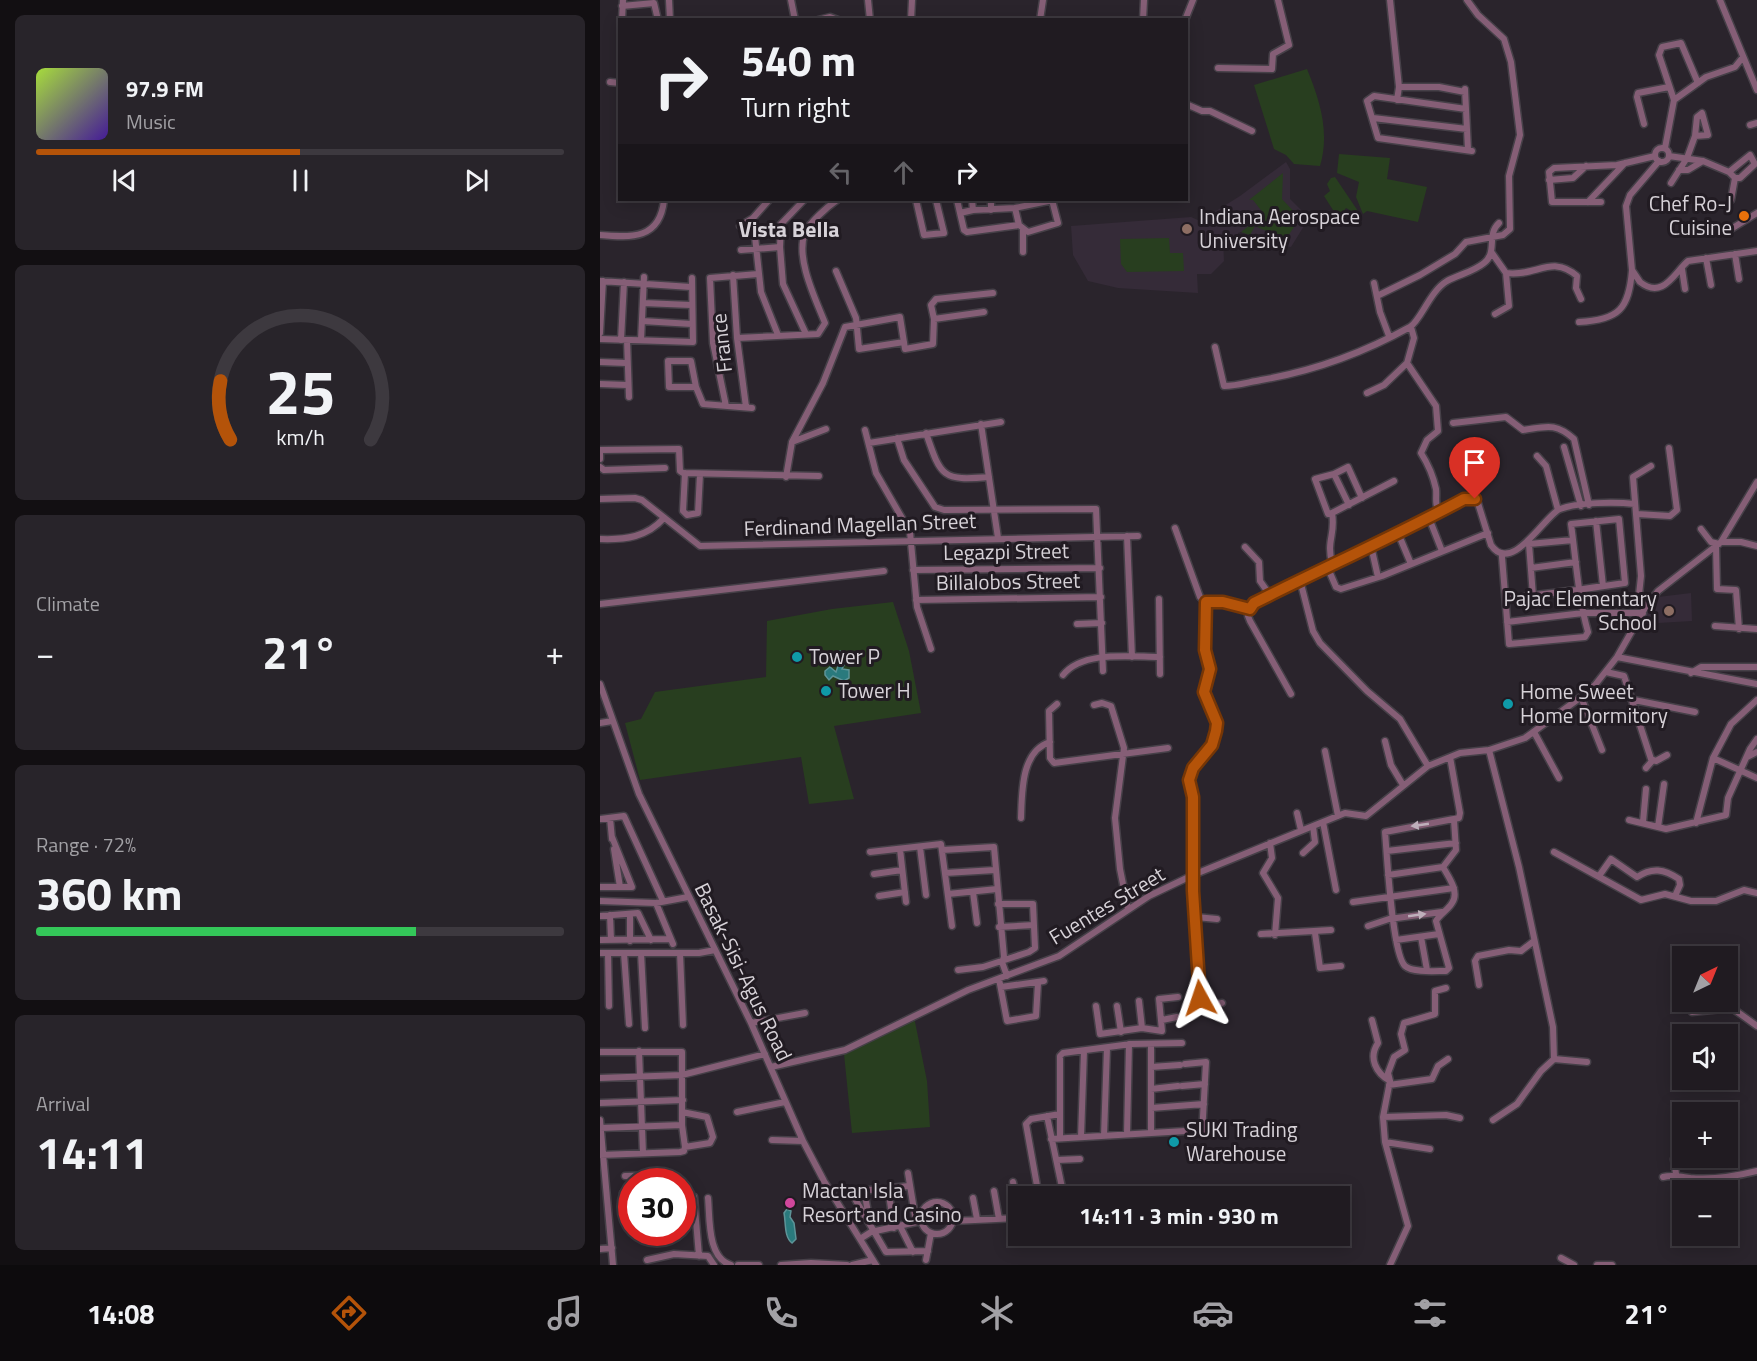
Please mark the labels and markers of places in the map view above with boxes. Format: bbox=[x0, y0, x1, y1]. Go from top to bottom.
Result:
place label: Chef Ro-J Cuisine bbox=[1649, 187, 1732, 243]
place label: Indiana Aerospace University bbox=[1199, 200, 1360, 256]
marker: Chef Ro-J Cuisine bbox=[1737, 209, 1751, 223]
marker: Indiana Aerospace University bbox=[1180, 222, 1194, 236]
pin bbox=[1449, 437, 1500, 499]
place label: Pajac Elementary School bbox=[1503, 582, 1657, 638]
marker: Pajac Elementary School bbox=[1662, 604, 1676, 618]
place label: Tower P bbox=[809, 640, 880, 672]
marker: Tower P bbox=[790, 650, 804, 664]
place label: Tower H bbox=[838, 674, 911, 706]
place label: Home Sweet Home Dormitory bbox=[1520, 675, 1668, 731]
marker: Tower H bbox=[819, 684, 833, 698]
marker: Home Sweet Home Dormitory bbox=[1501, 697, 1515, 711]
place label: SUKI Trading Warehouse bbox=[1186, 1113, 1298, 1169]
marker: SUKI Trading Warehouse bbox=[1167, 1135, 1181, 1149]
place label: Mactan Isla Resort and Casino bbox=[802, 1174, 962, 1230]
marker: Mactan Isla Resort and Casino bbox=[783, 1196, 797, 1210]

